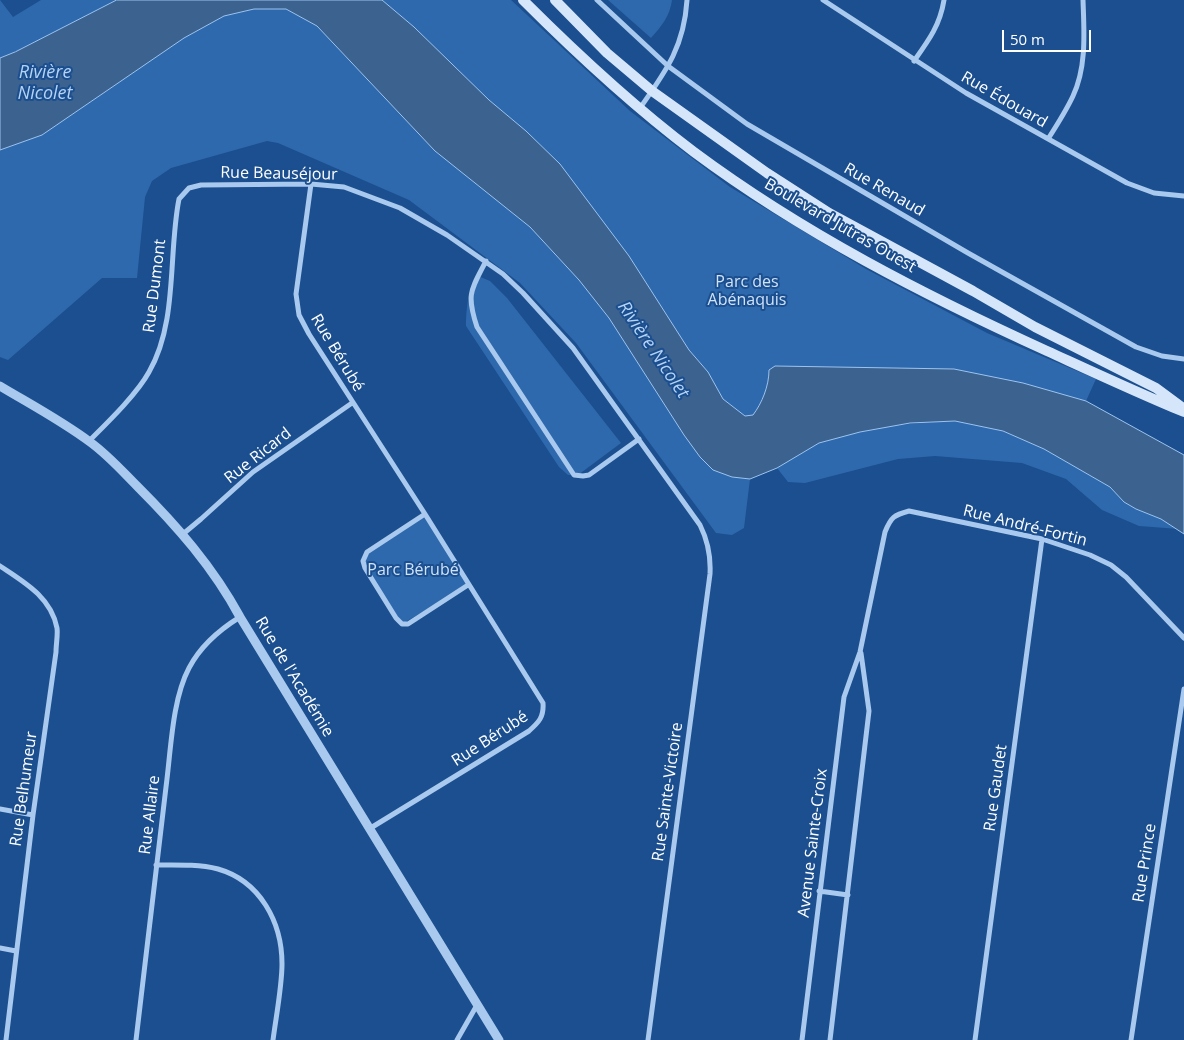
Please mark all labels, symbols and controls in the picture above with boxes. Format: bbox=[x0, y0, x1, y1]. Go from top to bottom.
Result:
scale bar bbox=[1004, 20, 1093, 52]
text: 50 m bbox=[1010, 29, 1045, 49]
water label: Rivière Nicolet bbox=[18, 62, 72, 104]
street label: Rue Édouard bbox=[958, 68, 1050, 132]
street label: Rue Renaud bbox=[840, 159, 928, 221]
street label: Rue Beauséjour bbox=[220, 163, 338, 185]
street label: Boulevard Jutras Ouest bbox=[761, 175, 919, 277]
street label: Rue Dumont bbox=[140, 238, 170, 334]
park label: Parc des Abénaquis bbox=[708, 272, 786, 310]
water label: Rivière Nicolet bbox=[613, 297, 693, 403]
street label: Rue Bérubé bbox=[306, 311, 368, 395]
street label: Rue Ricard bbox=[221, 424, 295, 488]
street label: Rue André-Fortin bbox=[961, 501, 1089, 551]
park label: Parc Bérubé bbox=[367, 560, 459, 580]
street label: Rue de l'Académie bbox=[251, 614, 337, 740]
street label: Rue Bérubé bbox=[448, 707, 532, 771]
street label: Rue Sainte-Victoire bbox=[649, 721, 687, 863]
street label: Rue Belhumeur bbox=[6, 730, 42, 848]
street label: Rue Gaudet bbox=[980, 743, 1012, 833]
street label: Avenue Sainte-Croix bbox=[794, 767, 832, 919]
street label: Rue Allaire bbox=[136, 774, 164, 856]
street label: Rue Prince bbox=[1129, 822, 1161, 904]

